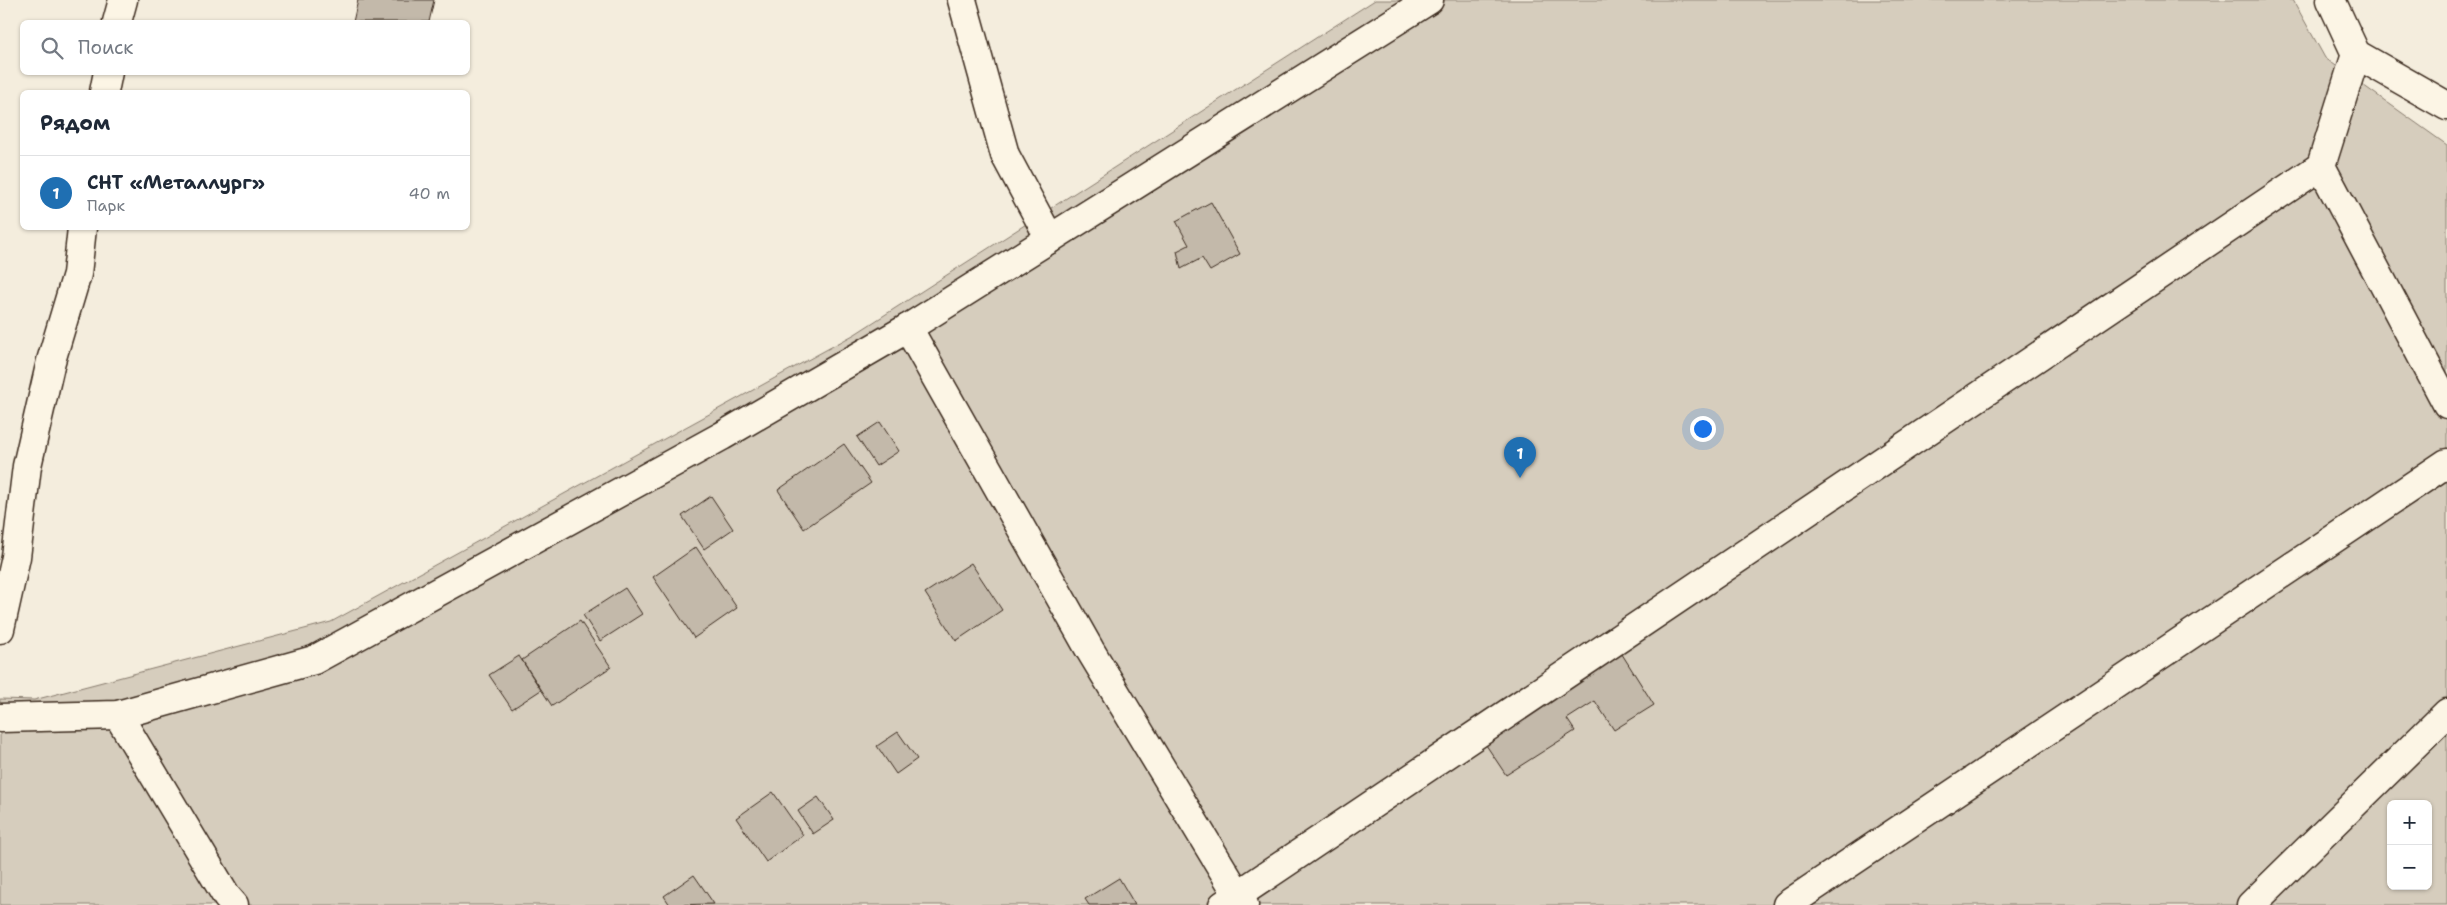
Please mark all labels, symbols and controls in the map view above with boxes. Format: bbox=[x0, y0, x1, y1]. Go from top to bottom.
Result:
search box bbox=[20, 20, 470, 75]
icon: search bbox=[38, 34, 66, 62]
text: Поиск bbox=[78, 35, 133, 60]
text: Рядом bbox=[40, 109, 110, 137]
text: СНТ «Металлург» bbox=[87, 170, 265, 195]
text: 1 bbox=[52, 183, 60, 204]
text: 40 m bbox=[408, 183, 450, 204]
text: Парк bbox=[87, 195, 125, 216]
your location bbox=[1690, 416, 1716, 442]
pin: 1 bbox=[1504, 437, 1536, 478]
map controls bbox=[2387, 800, 2432, 890]
button: + bbox=[2387, 800, 2432, 845]
button: − bbox=[2387, 845, 2432, 890]

